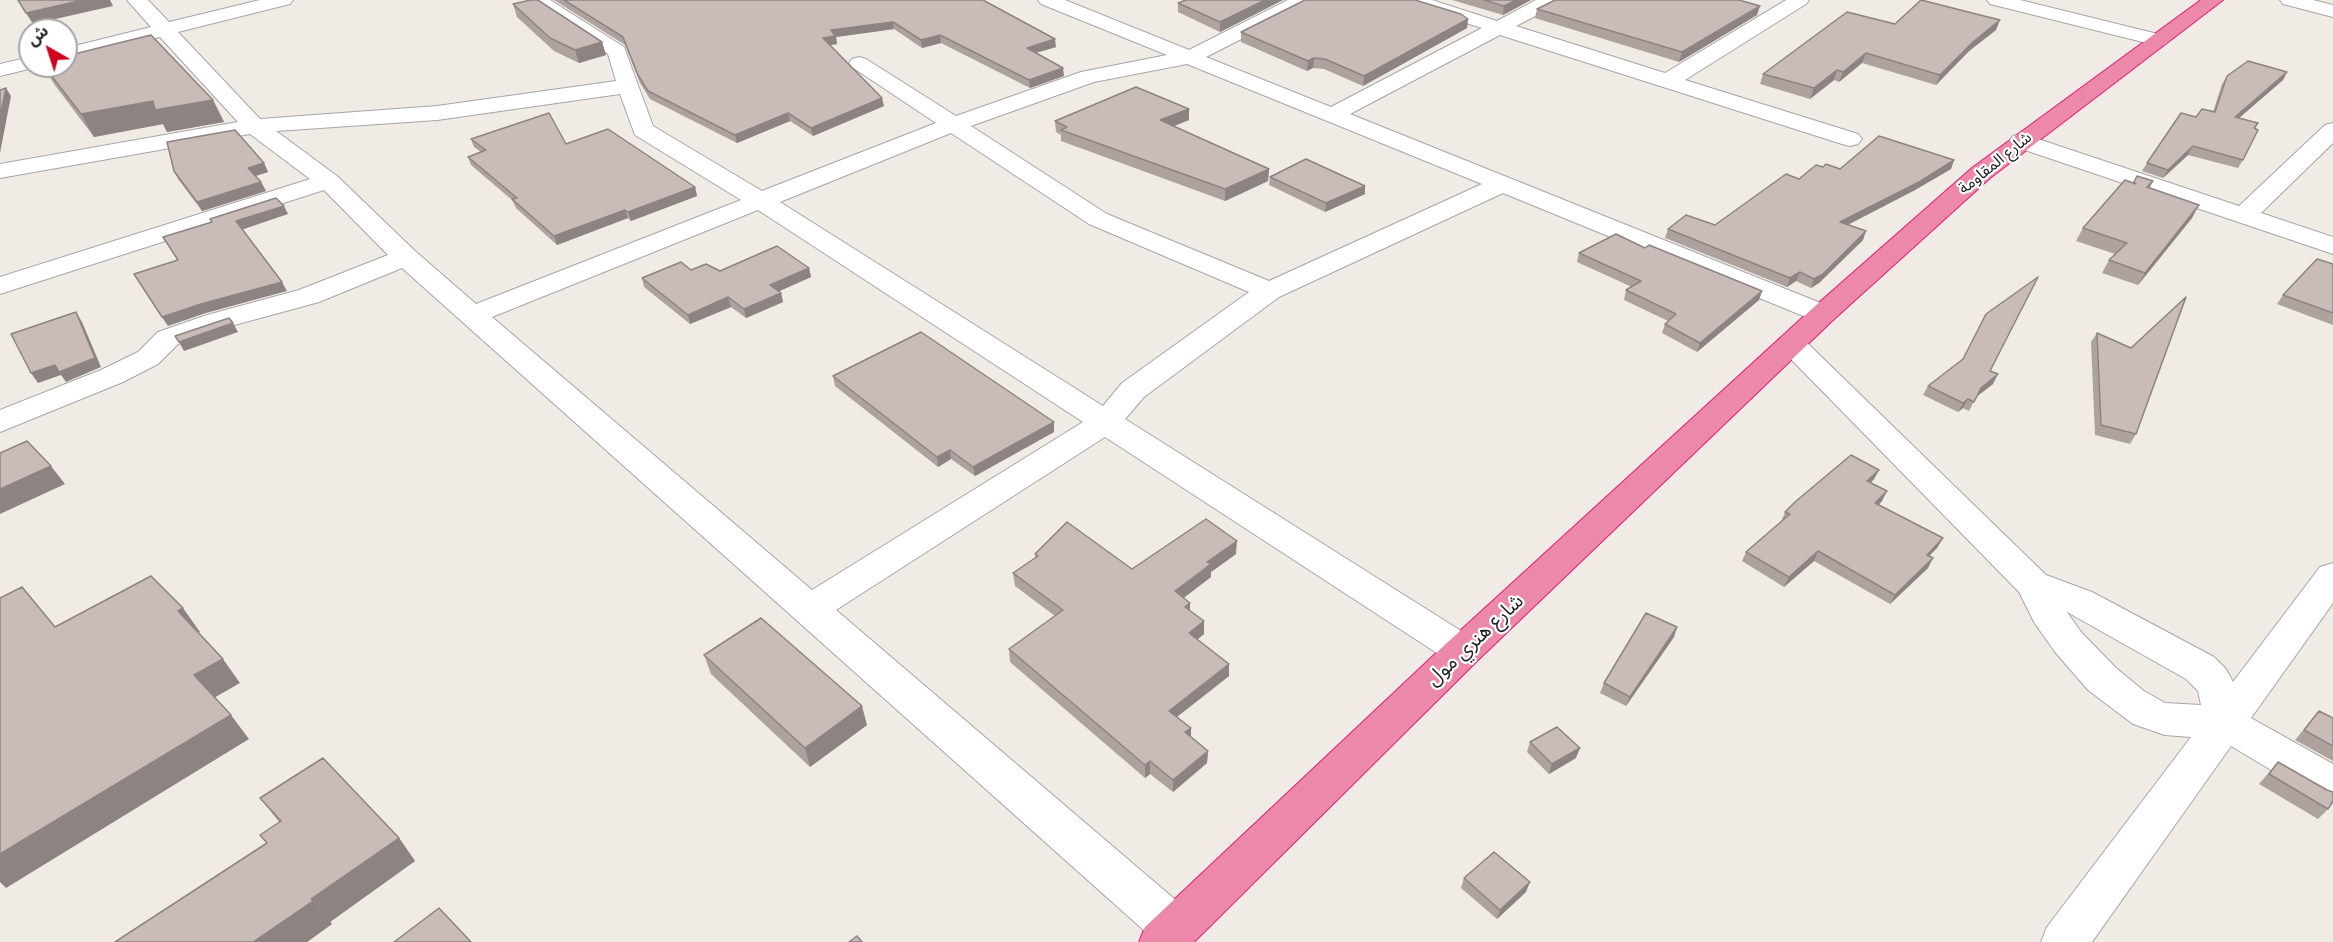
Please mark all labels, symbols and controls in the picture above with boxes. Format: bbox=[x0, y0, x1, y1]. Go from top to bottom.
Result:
north arrow bbox=[18, 18, 78, 78]
text: ش bbox=[23, 21, 52, 49]
street label: شارع المقاومة bbox=[1955, 128, 2035, 198]
street label: شارع هنري مول bbox=[1421, 589, 1529, 691]

